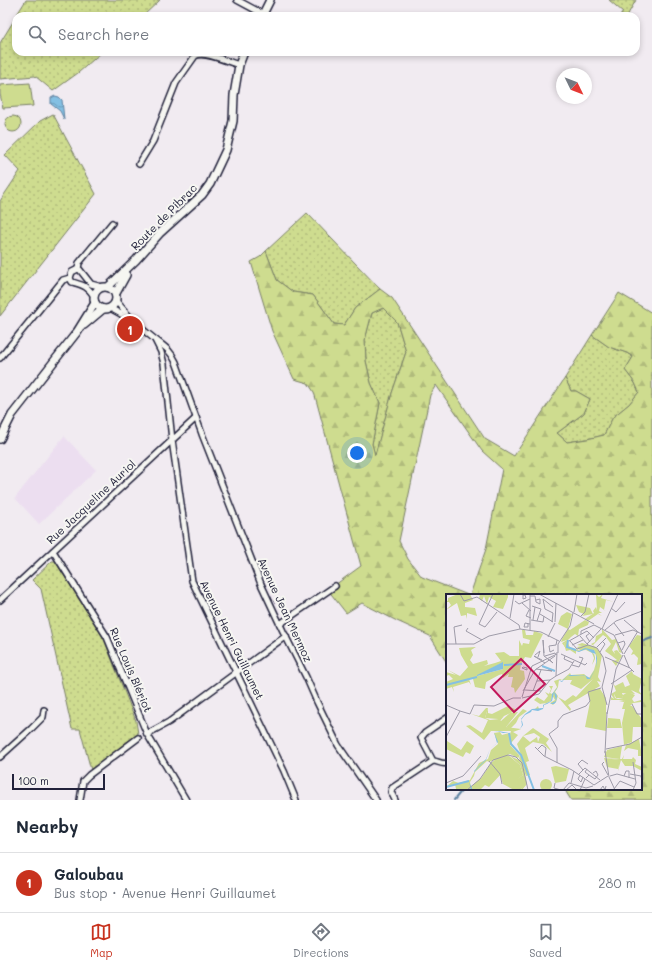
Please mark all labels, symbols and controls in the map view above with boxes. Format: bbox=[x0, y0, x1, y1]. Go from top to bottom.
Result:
search box bbox=[12, 12, 640, 56]
icon: search bbox=[26, 23, 48, 45]
text: Search here bbox=[58, 24, 149, 44]
north arrow bbox=[556, 68, 592, 104]
street label: Route de Pibrac bbox=[127, 180, 200, 253]
pin: 1 bbox=[117, 314, 143, 344]
your location bbox=[347, 443, 367, 463]
street label: Rue Jacqueline Auriol bbox=[43, 456, 139, 547]
street label: Avenue Jean Mermoz bbox=[255, 555, 316, 664]
street label: Avenue Henri Guillaumet bbox=[197, 578, 268, 702]
inset map bbox=[446, 594, 642, 790]
street label: Rue Louis Blériot bbox=[107, 625, 156, 715]
scale bar bbox=[12, 772, 105, 791]
text: 100 m bbox=[18, 773, 49, 788]
text: Nearby bbox=[16, 815, 78, 837]
text: Galoubau bbox=[54, 864, 124, 884]
text: 1 bbox=[26, 874, 32, 891]
text: 280 m bbox=[598, 874, 636, 891]
text: Bus stop · Avenue Henri Guillaumet bbox=[54, 884, 276, 901]
tab: Map bbox=[90, 921, 113, 960]
tab: Directions bbox=[293, 921, 349, 960]
tab: Saved bbox=[529, 921, 562, 960]

